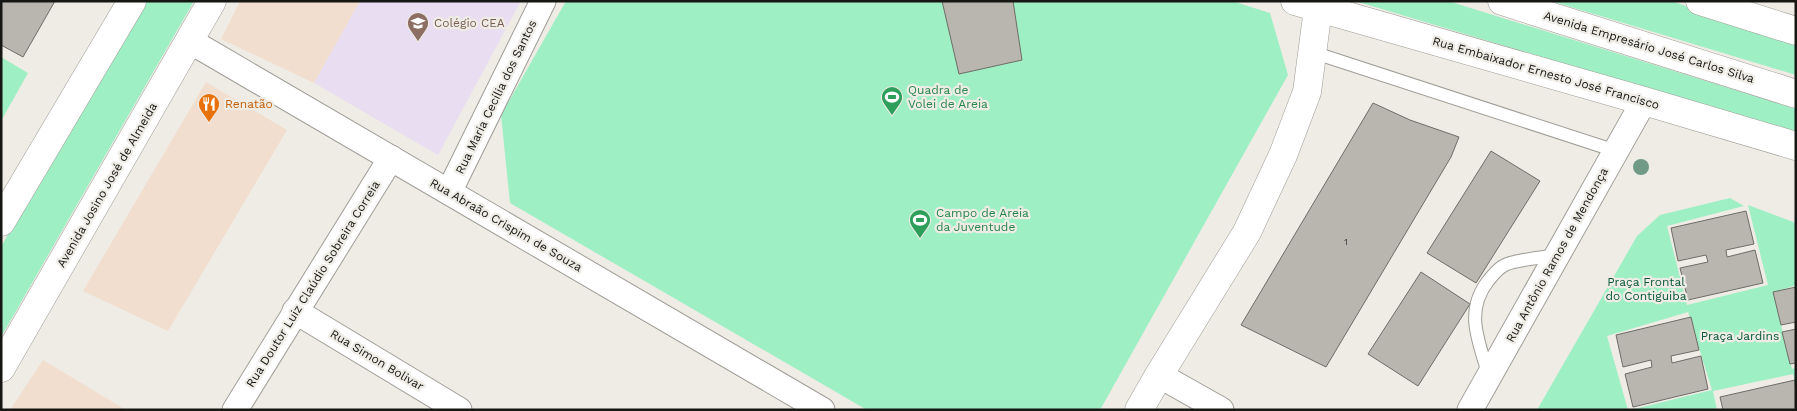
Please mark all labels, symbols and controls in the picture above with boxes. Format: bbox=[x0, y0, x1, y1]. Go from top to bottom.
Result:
street label: Avenida Empresário José Carlos Silva bbox=[1542, 8, 1756, 86]
school or university icon: Colégio CEA bbox=[406, 11, 430, 42]
place label: Colégio CEA bbox=[434, 16, 505, 30]
street label: Rua Maria Cecília dos Santos bbox=[453, 18, 539, 176]
street label: Rua Embaixador Ernesto José Francisco bbox=[1431, 34, 1661, 112]
place label: Quadra de Volei de Areia bbox=[908, 83, 988, 111]
sports icon: Quadra de Volei de Areia bbox=[880, 85, 904, 116]
restaurant icon: Renatão bbox=[197, 92, 221, 123]
place label: Renatão bbox=[225, 97, 273, 111]
street label: Avenida Josino José de Almeida bbox=[54, 100, 160, 270]
street label: Rua Antônio Ramos de Mendonça bbox=[1503, 165, 1611, 345]
street label: Rua Abraão Crispim de Souza bbox=[427, 176, 585, 275]
street label: Rua Doutor Luiz Claúdio Sobreira Correia bbox=[243, 178, 383, 390]
place label: Campo de Areia da Juventude bbox=[936, 206, 1029, 234]
sports icon: Campo de Areia da Juventude bbox=[908, 208, 932, 239]
house number: 1 bbox=[1344, 236, 1348, 247]
park label: Praça Frontal do Contiguiba bbox=[1605, 275, 1687, 303]
street label: Rua Simon Bolivar bbox=[328, 327, 426, 393]
park label: Praça Jardins bbox=[1701, 329, 1779, 343]

